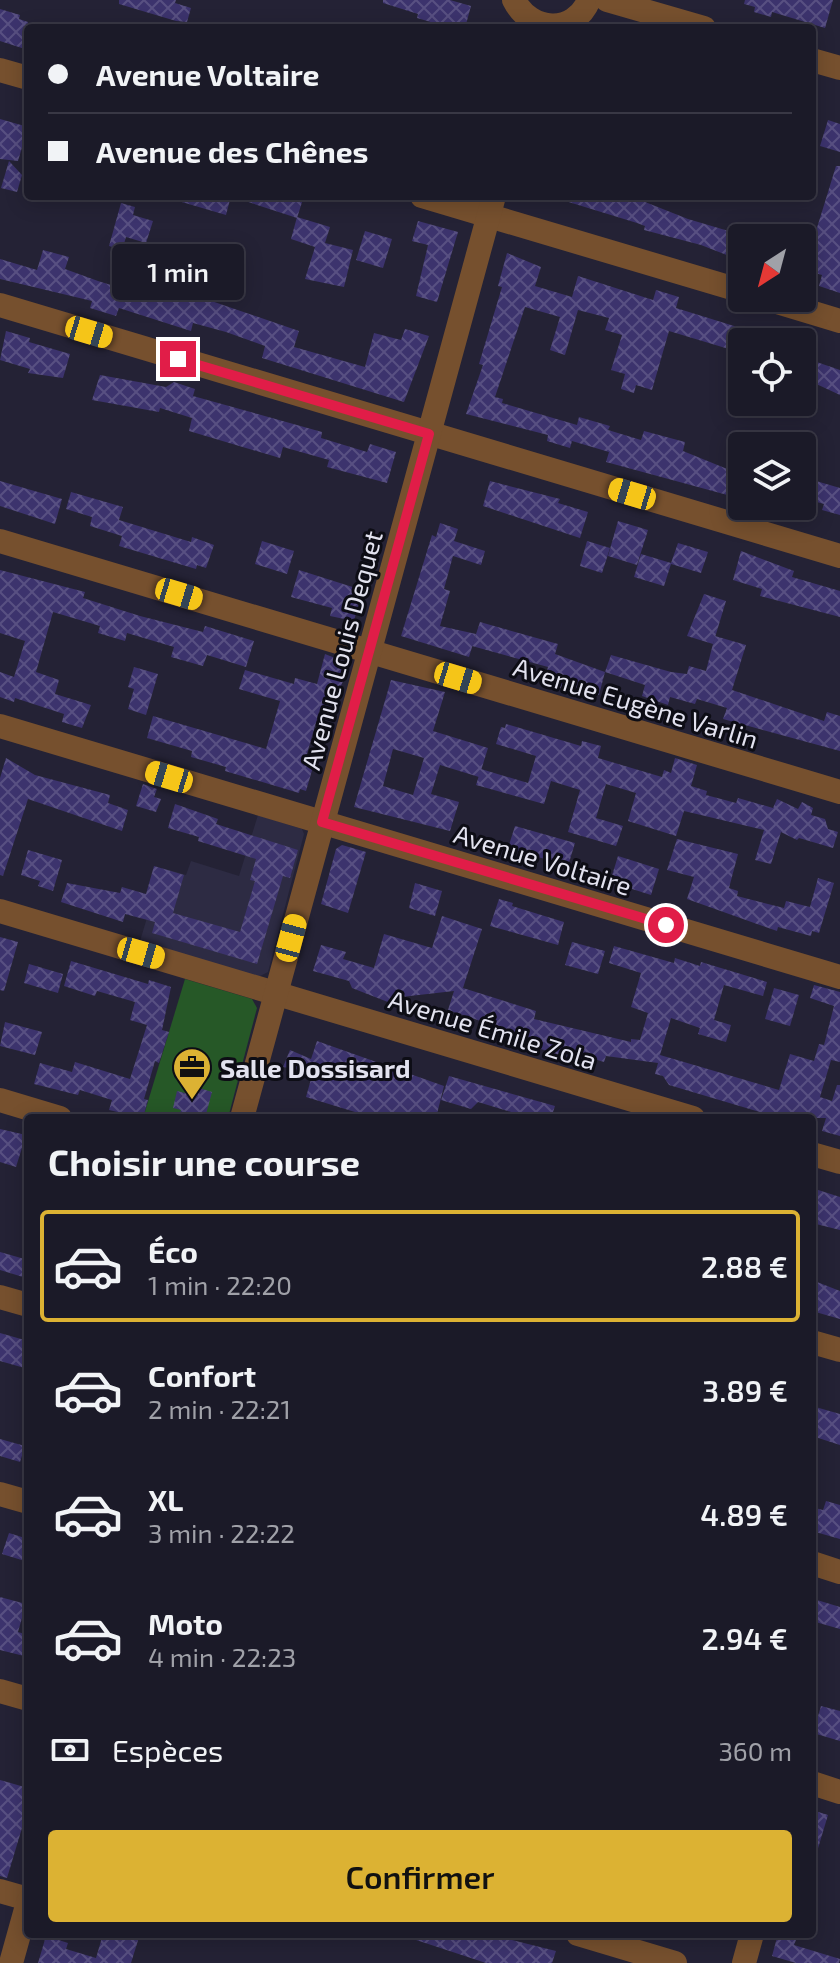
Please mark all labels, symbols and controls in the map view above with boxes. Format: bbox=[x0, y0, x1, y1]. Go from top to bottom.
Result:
text: Avenue Voltaire bbox=[96, 56, 320, 92]
text: Avenue des Chênes bbox=[96, 133, 369, 169]
north arrow bbox=[728, 224, 816, 312]
map controls bbox=[728, 224, 816, 520]
callout: 1 min bbox=[112, 243, 244, 299]
text: 1 min bbox=[147, 256, 209, 287]
car bbox=[63, 314, 115, 350]
button: locate bbox=[728, 328, 816, 416]
route end bbox=[160, 341, 196, 377]
button: layers bbox=[728, 432, 816, 520]
car bbox=[606, 476, 658, 512]
street label: Avenue Louis Dequet bbox=[294, 527, 388, 773]
car bbox=[153, 576, 205, 612]
street label: Avenue Eugène Varlin bbox=[510, 650, 762, 754]
car bbox=[432, 660, 484, 696]
car bbox=[143, 759, 195, 795]
street label: Avenue Voltaire bbox=[450, 817, 636, 901]
route start bbox=[648, 907, 684, 943]
car bbox=[273, 912, 309, 964]
car bbox=[115, 935, 167, 971]
street label: Avenue Émile Zola bbox=[385, 983, 601, 1075]
office icon: Salle Dossisard bbox=[171, 1046, 213, 1101]
place label: Salle Dossisard bbox=[220, 1052, 410, 1083]
text: Choisir une course bbox=[48, 1140, 360, 1183]
icon: car bbox=[52, 1230, 124, 1302]
text: Éco bbox=[148, 1233, 198, 1269]
text: 2.88 € bbox=[701, 1248, 788, 1284]
text: 1 min · 22:20 bbox=[148, 1269, 292, 1300]
icon: car bbox=[52, 1354, 124, 1426]
text: Confort bbox=[148, 1357, 256, 1393]
text: 3.89 € bbox=[702, 1372, 788, 1408]
text: 2 min · 22:21 bbox=[148, 1393, 291, 1424]
icon: car bbox=[52, 1478, 124, 1550]
text: XL bbox=[148, 1481, 183, 1517]
text: 4.89 € bbox=[700, 1496, 788, 1532]
text: 3 min · 22:22 bbox=[148, 1517, 295, 1548]
icon: car bbox=[52, 1602, 124, 1674]
text: Moto bbox=[148, 1605, 223, 1641]
text: 2.94 € bbox=[702, 1620, 788, 1656]
text: 4 min · 22:23 bbox=[148, 1641, 296, 1672]
icon: cash bbox=[48, 1728, 92, 1772]
text: Espèces bbox=[112, 1732, 223, 1768]
text: 360 m bbox=[718, 1735, 792, 1766]
button: Confirmer bbox=[48, 1830, 792, 1922]

